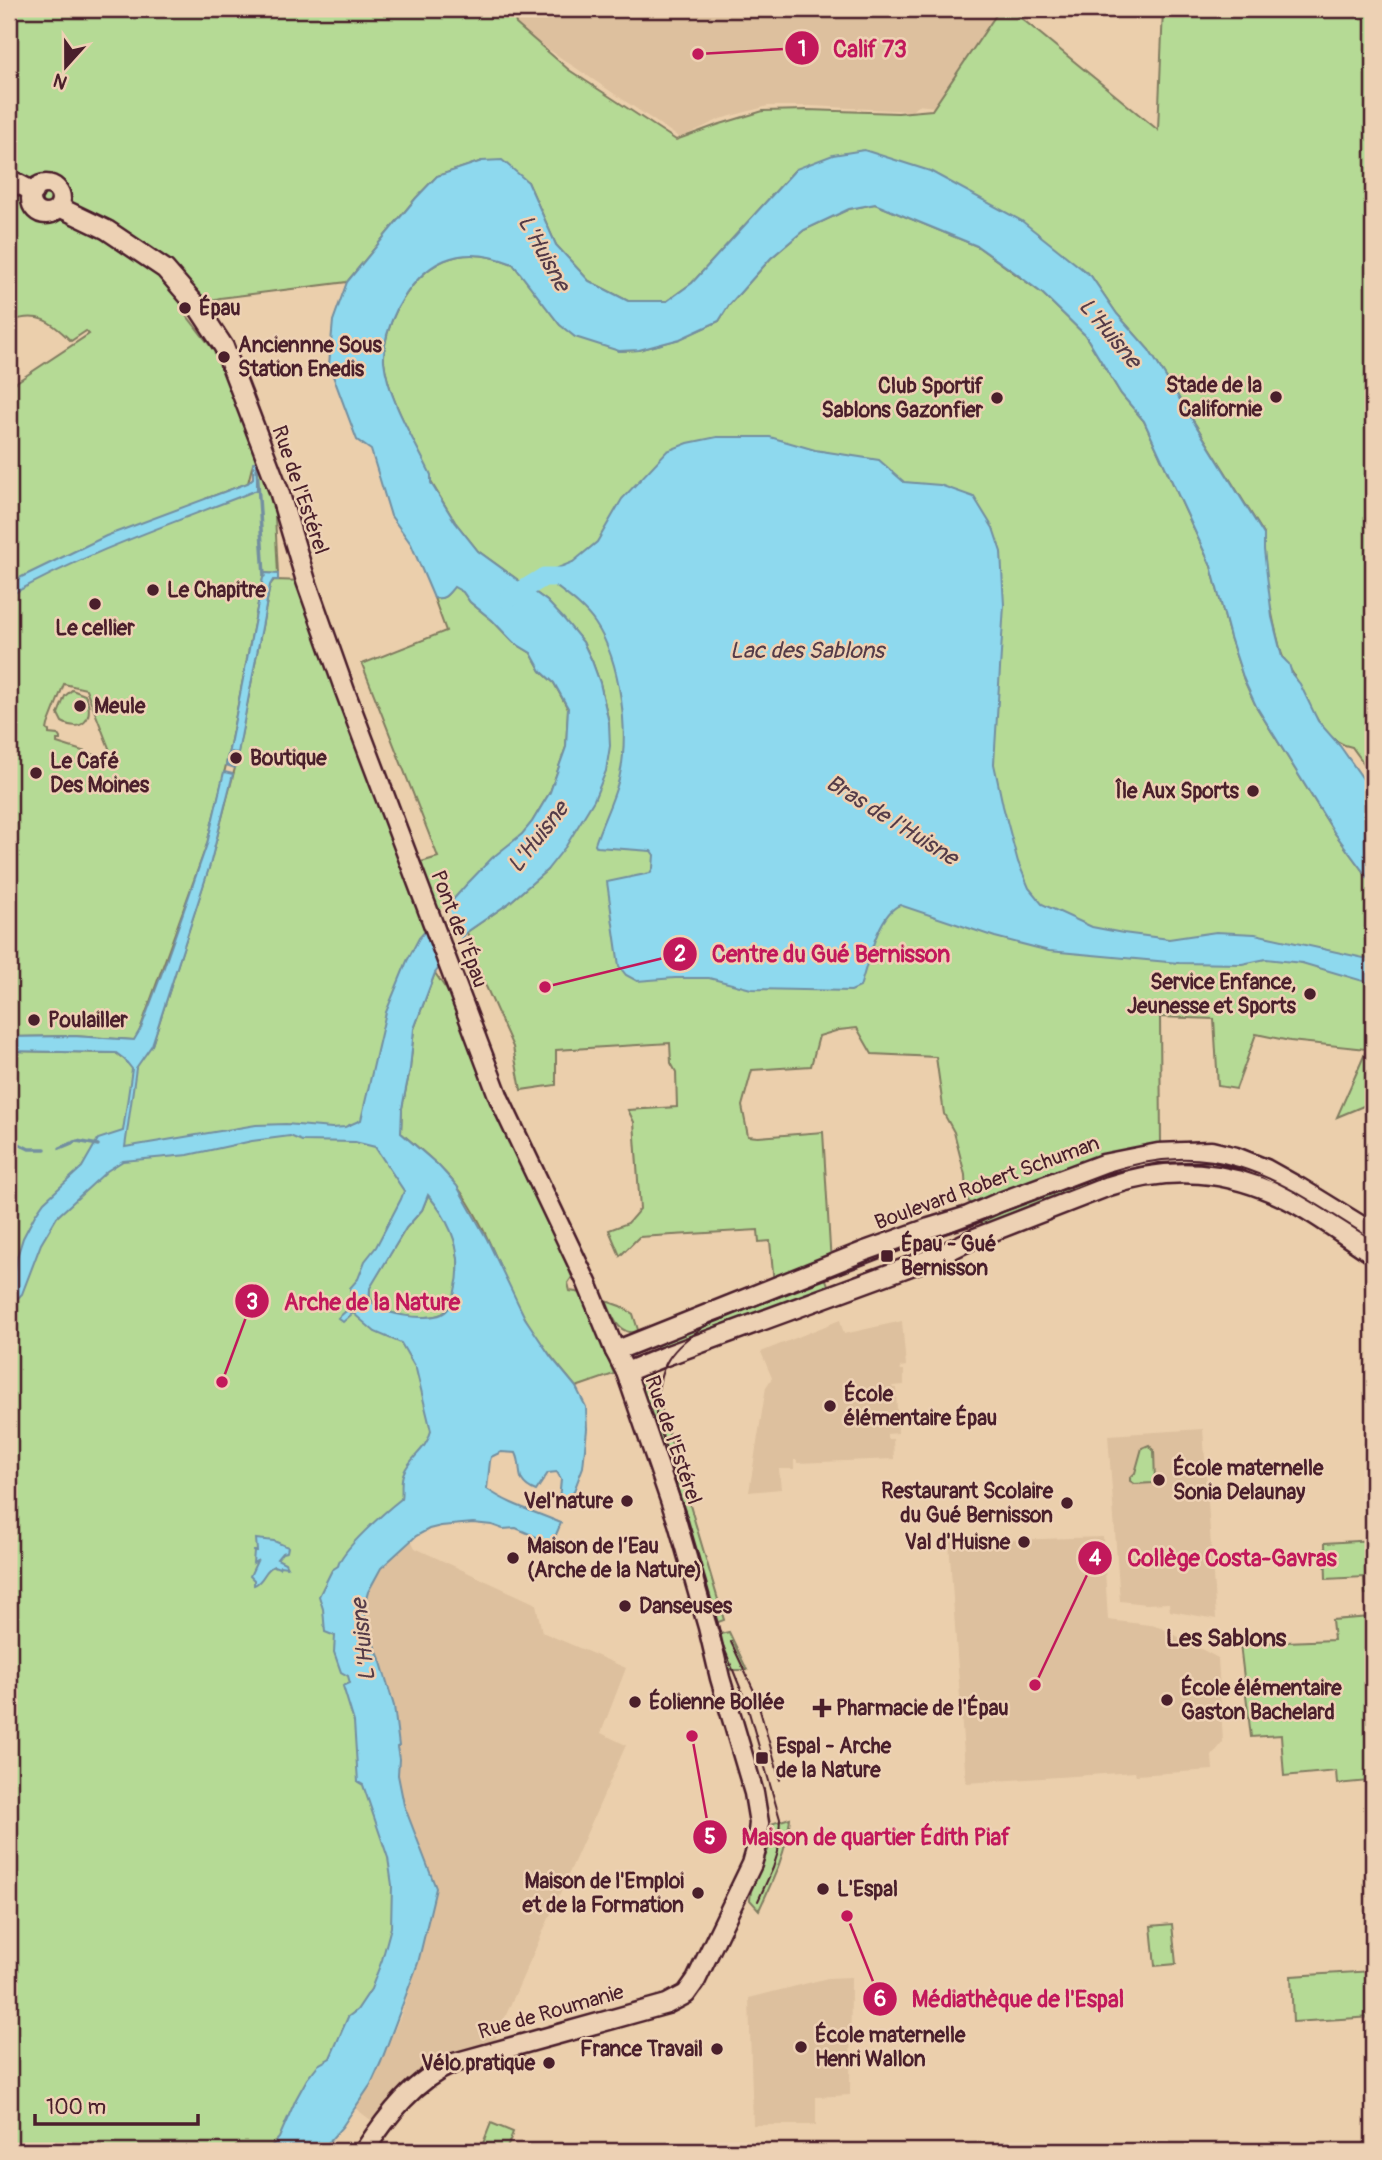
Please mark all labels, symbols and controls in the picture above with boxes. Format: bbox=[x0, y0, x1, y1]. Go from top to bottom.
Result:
callout: Calif 73 bbox=[784, 26, 921, 70]
north arrow bbox=[32, 32, 102, 102]
text: Calif 73 bbox=[833, 35, 907, 64]
text: 1 bbox=[798, 36, 806, 63]
text: N bbox=[50, 67, 71, 94]
water label: L'Huisne bbox=[511, 210, 578, 298]
water label: L'Huisne bbox=[1072, 292, 1149, 376]
place label: Épau bbox=[199, 294, 241, 322]
marker: Épau bbox=[177, 300, 193, 316]
place label: Anciennne Sous Station Enedis bbox=[238, 332, 383, 383]
marker: Anciennne Sous Station Enedis bbox=[216, 349, 232, 365]
place label: Stade de la Californie bbox=[1166, 372, 1263, 423]
place label: Club Sportif Sablons Gazonfier bbox=[822, 373, 983, 424]
marker: Stade de la Californie bbox=[1268, 389, 1284, 405]
marker: Club Sportif Sablons Gazonfier bbox=[989, 390, 1005, 406]
street label: Rue de l'Estérel bbox=[265, 422, 335, 558]
place label: Le Chapitre bbox=[167, 577, 267, 604]
marker: Le Chapitre bbox=[145, 582, 161, 598]
marker: Le cellier bbox=[87, 596, 103, 612]
place label: Le cellier bbox=[55, 615, 135, 642]
water label: Lac des Sablons bbox=[730, 636, 887, 665]
place label: Meule bbox=[94, 693, 146, 720]
marker: Meule bbox=[72, 698, 88, 714]
place label: Boutique bbox=[250, 745, 327, 772]
place label: Le Café Des Moines bbox=[50, 748, 150, 799]
marker: Boutique bbox=[228, 750, 244, 766]
marker: Le Café Des Moines bbox=[28, 765, 44, 781]
water label: Bras de l'Huisne bbox=[821, 768, 966, 873]
place label: Île Aux Sports bbox=[1115, 778, 1240, 805]
marker: Île Aux Sports bbox=[1245, 783, 1261, 799]
water label: L'Huisne bbox=[501, 794, 576, 878]
street label: Pont de l'Épau bbox=[424, 867, 494, 991]
callout: Centre du Gué Bernisson bbox=[663, 932, 964, 976]
text: Centre du Gué Bernisson bbox=[712, 940, 950, 969]
text: 2 bbox=[674, 941, 686, 968]
place label: Service Enfance, Jeunesse et Sports bbox=[1127, 969, 1297, 1020]
marker: Service Enfance, Jeunesse et Sports bbox=[1302, 986, 1318, 1002]
place label: Poulailler bbox=[48, 1007, 128, 1034]
marker: Poulailler bbox=[26, 1012, 42, 1028]
street label: Boulevard Robert Schuman bbox=[871, 1130, 1103, 1236]
place label: Épau - Gué Bernisson bbox=[901, 1230, 996, 1282]
marker: Épau - Gué Bernisson bbox=[879, 1248, 895, 1264]
callout: Arche de la Nature bbox=[235, 1279, 474, 1323]
text: Arche de la Nature bbox=[284, 1288, 461, 1317]
text: 3 bbox=[246, 1289, 258, 1316]
street label: Rue de l'Estérel bbox=[638, 1372, 708, 1508]
place label: École élémentaire Épau bbox=[843, 1380, 997, 1432]
marker: École élémentaire Épau bbox=[822, 1398, 838, 1414]
place label: École maternelle Sonia Delaunay bbox=[1173, 1454, 1324, 1506]
marker: École maternelle Sonia Delaunay bbox=[1151, 1472, 1167, 1488]
place label: Restaurant Scolaire du Gué Bernisson bbox=[881, 1478, 1054, 1529]
place label: Vel'nature bbox=[523, 1488, 614, 1515]
marker: Vel'nature bbox=[619, 1493, 635, 1509]
marker: Restaurant Scolaire du Gué Bernisson bbox=[1059, 1495, 1075, 1511]
place label: Val d'Huisne bbox=[904, 1529, 1011, 1556]
place label: Maison de l’Eau (Arche de la Nature) bbox=[527, 1533, 702, 1584]
marker: Val d'Huisne bbox=[1016, 1534, 1032, 1550]
callout: Collège Costa-Gavras bbox=[1078, 1536, 1350, 1580]
text: Collège Costa-Gavras bbox=[1127, 1544, 1338, 1573]
text: 4 bbox=[1089, 1545, 1102, 1572]
marker: Maison de l’Eau (Arche de la Nature) bbox=[505, 1550, 521, 1566]
place label: Danseuses bbox=[639, 1593, 733, 1620]
water label: L'Huisne bbox=[344, 1595, 382, 1682]
marker: Danseuses bbox=[617, 1598, 633, 1614]
district label: Les Sablons bbox=[1166, 1624, 1286, 1653]
place label: École élémentaire Gaston Bachelard bbox=[1181, 1674, 1342, 1726]
place label: Éolienne Bollée bbox=[649, 1688, 785, 1716]
marker: École élémentaire Gaston Bachelard bbox=[1159, 1692, 1175, 1708]
marker: Éolienne Bollée bbox=[627, 1694, 643, 1710]
place label: Pharmacie de l'Épau bbox=[836, 1694, 1009, 1722]
marker: Pharmacie de l'Épau bbox=[814, 1700, 830, 1716]
place label: Espal - Arche de la Nature bbox=[776, 1733, 892, 1784]
marker: Espal - Arche de la Nature bbox=[754, 1750, 770, 1766]
callout: Maison de quartier Édith Piaf bbox=[692, 1815, 1024, 1859]
text: Maison de quartier Édith Piaf bbox=[742, 1823, 1011, 1852]
text: 5 bbox=[704, 1824, 716, 1851]
place label: Maison de l'Emploi et de la Formation bbox=[522, 1868, 684, 1919]
place label: L'Espal bbox=[837, 1876, 898, 1903]
marker: L'Espal bbox=[815, 1881, 831, 1897]
marker: Maison de l'Emploi et de la Formation bbox=[690, 1885, 706, 1901]
callout: Médiathèque de l'Espal bbox=[862, 1977, 1138, 2021]
street label: Rue de Roumanie bbox=[475, 1978, 628, 2046]
text: Médiathèque de l'Espal bbox=[912, 1985, 1124, 2014]
text: 6 bbox=[874, 1986, 886, 2013]
place label: École maternelle Henri Wallon bbox=[815, 2021, 966, 2073]
place label: France Travail bbox=[580, 2036, 703, 2063]
marker: École maternelle Henri Wallon bbox=[793, 2039, 809, 2055]
marker: France Travail bbox=[709, 2041, 725, 2057]
place label: Vélo pratique bbox=[421, 2050, 536, 2077]
marker: Vélo pratique bbox=[541, 2055, 557, 2071]
scale bar bbox=[35, 2083, 198, 2127]
text: 100 m bbox=[46, 2094, 106, 2121]

